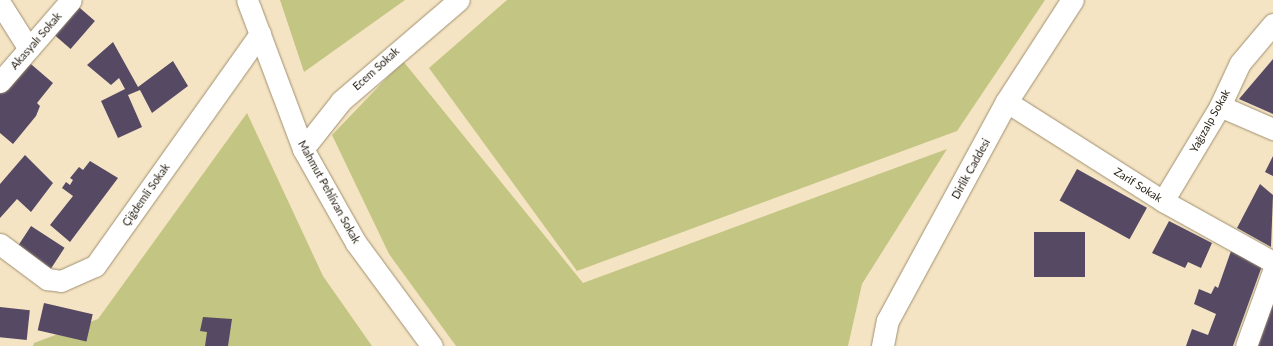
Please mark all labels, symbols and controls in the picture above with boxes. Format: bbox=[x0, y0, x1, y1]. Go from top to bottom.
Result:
street label: Akasyalı Sokak bbox=[8, 10, 64, 72]
street label: Ecem Sokak bbox=[350, 45, 402, 93]
street label: Yağızalp Sokak bbox=[1187, 87, 1233, 155]
street label: Dirlik Caddesi bbox=[949, 137, 993, 201]
street label: Mahmut Pehlivan Sokak bbox=[295, 138, 363, 246]
street label: Çiğdemli Sokak bbox=[120, 161, 172, 229]
street label: Zarif Sokak bbox=[1112, 165, 1164, 205]

